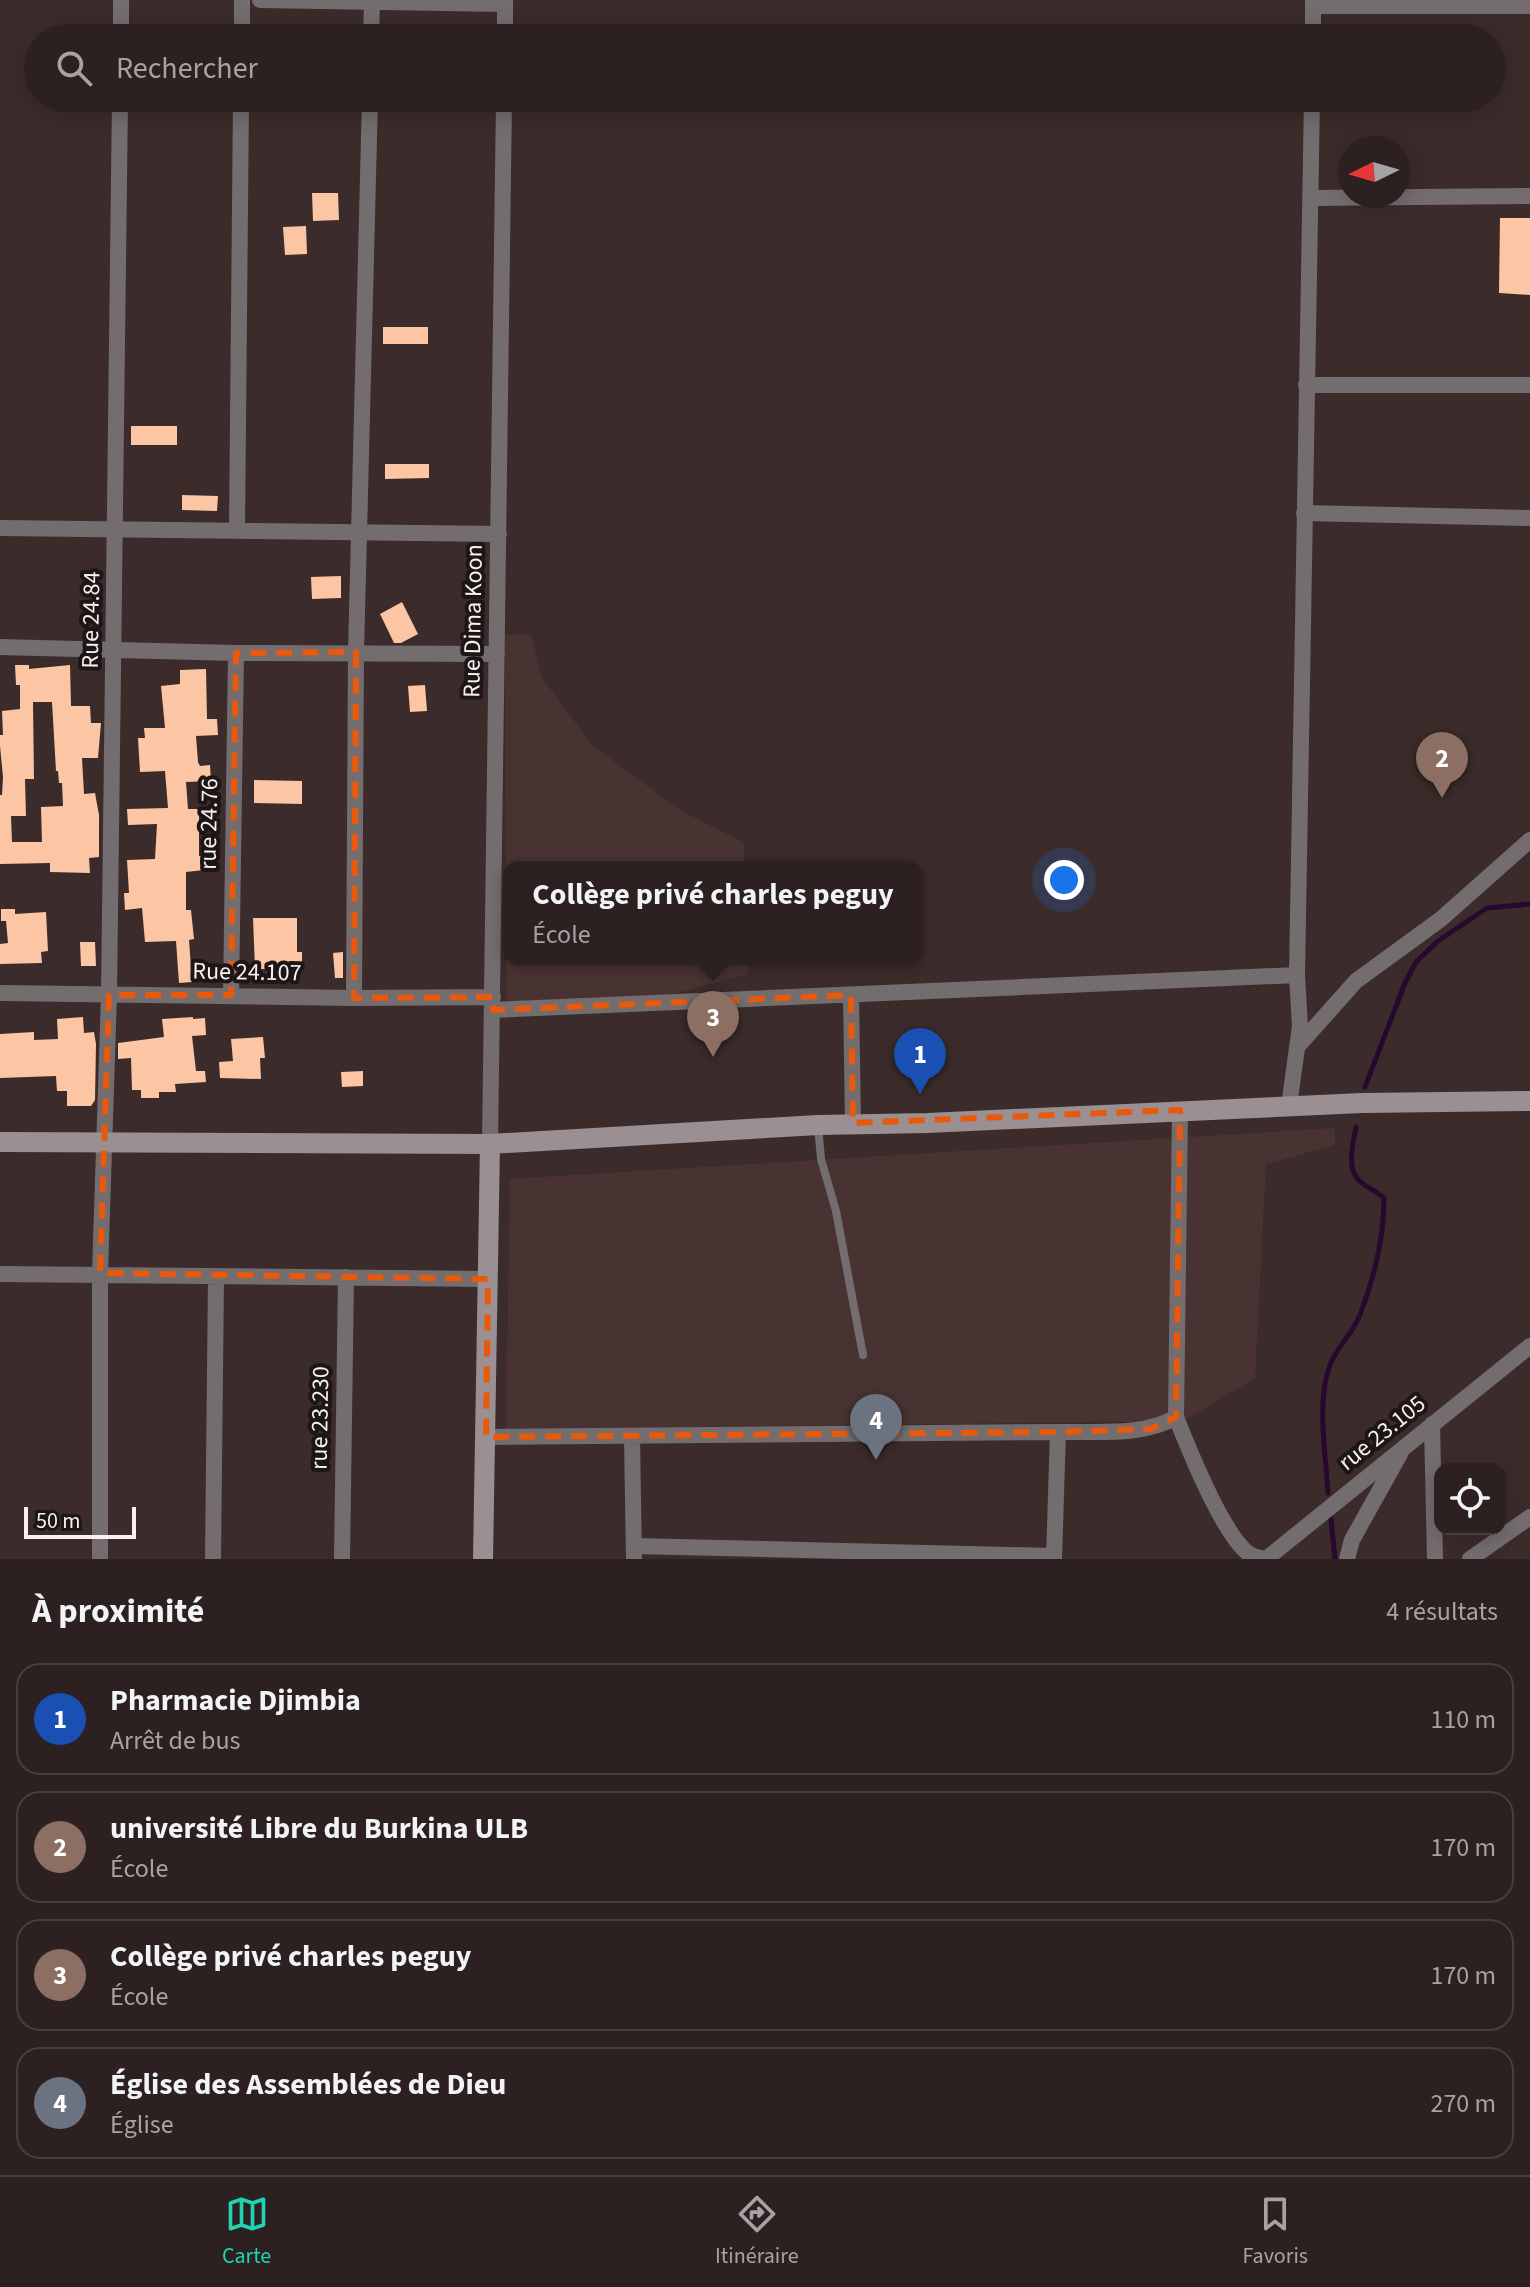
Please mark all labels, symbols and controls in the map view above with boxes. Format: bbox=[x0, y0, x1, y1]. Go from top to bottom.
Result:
search box bbox=[24, 24, 1506, 112]
icon: search bbox=[52, 46, 96, 90]
text: Rechercher bbox=[116, 47, 258, 90]
north arrow bbox=[1338, 136, 1410, 208]
street label: Rue Dima Koon bbox=[454, 544, 492, 698]
street label: Rue 24.84 bbox=[73, 571, 109, 669]
pin: 2 bbox=[1416, 732, 1468, 798]
street label: rue 24.76 bbox=[191, 778, 227, 870]
your location bbox=[1044, 860, 1084, 900]
popup bbox=[503, 861, 923, 965]
text: Collège privé charles peguy bbox=[532, 873, 894, 916]
text: École bbox=[532, 916, 591, 953]
street label: Rue 24.107 bbox=[192, 954, 302, 990]
pin: 3 bbox=[687, 991, 739, 1057]
pin: 1 bbox=[894, 1028, 946, 1094]
street label: rue 23.230 bbox=[302, 1366, 338, 1470]
street label: rue 23.105 bbox=[1331, 1387, 1433, 1479]
pin: 4 bbox=[850, 1394, 902, 1460]
map controls bbox=[1434, 1463, 1506, 1535]
button: locate bbox=[1434, 1463, 1506, 1535]
scale bar bbox=[24, 1503, 136, 1539]
text: 50 m bbox=[36, 1505, 81, 1537]
text: À proximité bbox=[32, 1587, 204, 1636]
text: 4 résultats bbox=[1386, 1593, 1498, 1630]
text: Pharmacie Djimbia bbox=[110, 1679, 361, 1722]
text: 1 bbox=[53, 1701, 67, 1738]
text: 110 m bbox=[1430, 1701, 1496, 1738]
text: Arrêt de bus bbox=[110, 1722, 240, 1759]
text: université Libre du Burkina ULB bbox=[110, 1807, 528, 1850]
text: 2 bbox=[53, 1829, 67, 1866]
text: 170 m bbox=[1430, 1829, 1496, 1866]
text: École bbox=[110, 1850, 168, 1887]
text: Collège privé charles peguy bbox=[110, 1935, 471, 1978]
text: 3 bbox=[53, 1957, 67, 1994]
text: 170 m bbox=[1430, 1957, 1496, 1994]
text: École bbox=[110, 1978, 168, 2015]
text: Église des Assemblées de Dieu bbox=[110, 2063, 506, 2106]
text: 4 bbox=[53, 2085, 67, 2122]
text: 270 m bbox=[1430, 2085, 1496, 2122]
text: Église bbox=[110, 2106, 174, 2143]
tab: Carte bbox=[222, 2192, 271, 2272]
tab: Itinéraire bbox=[715, 2192, 799, 2272]
tab: Favoris bbox=[1242, 2192, 1308, 2272]

